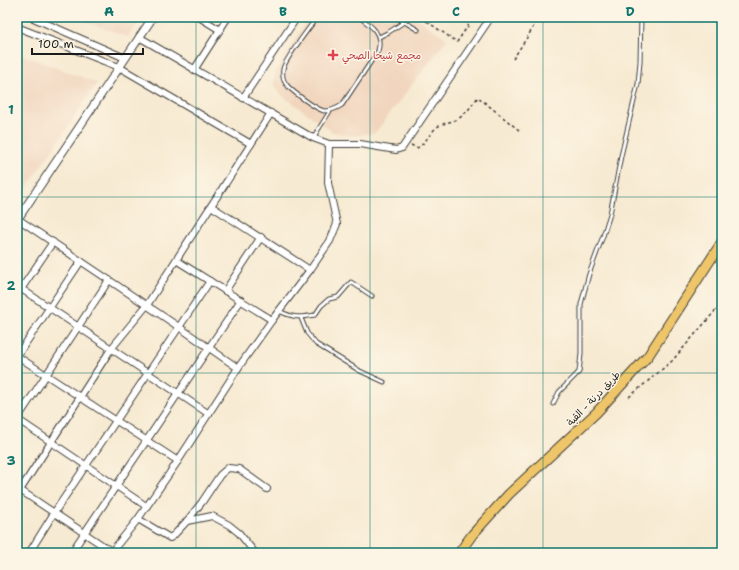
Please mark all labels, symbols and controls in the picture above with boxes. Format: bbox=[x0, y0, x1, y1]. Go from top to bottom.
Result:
text: A bbox=[104, 3, 114, 20]
text: B bbox=[279, 3, 287, 20]
text: C bbox=[452, 3, 460, 20]
text: D bbox=[625, 3, 635, 20]
scale bar bbox=[32, 30, 143, 56]
text: 100 m bbox=[38, 36, 74, 52]
marker: مجمع شيحا الصحي bbox=[327, 49, 339, 61]
place label: مجمع شيحا الصحي bbox=[342, 49, 421, 65]
text: 1 bbox=[8, 101, 14, 118]
text: 2 bbox=[6, 277, 16, 294]
street label: طريق درنة - القبة bbox=[564, 368, 623, 429]
text: 3 bbox=[6, 452, 16, 469]

